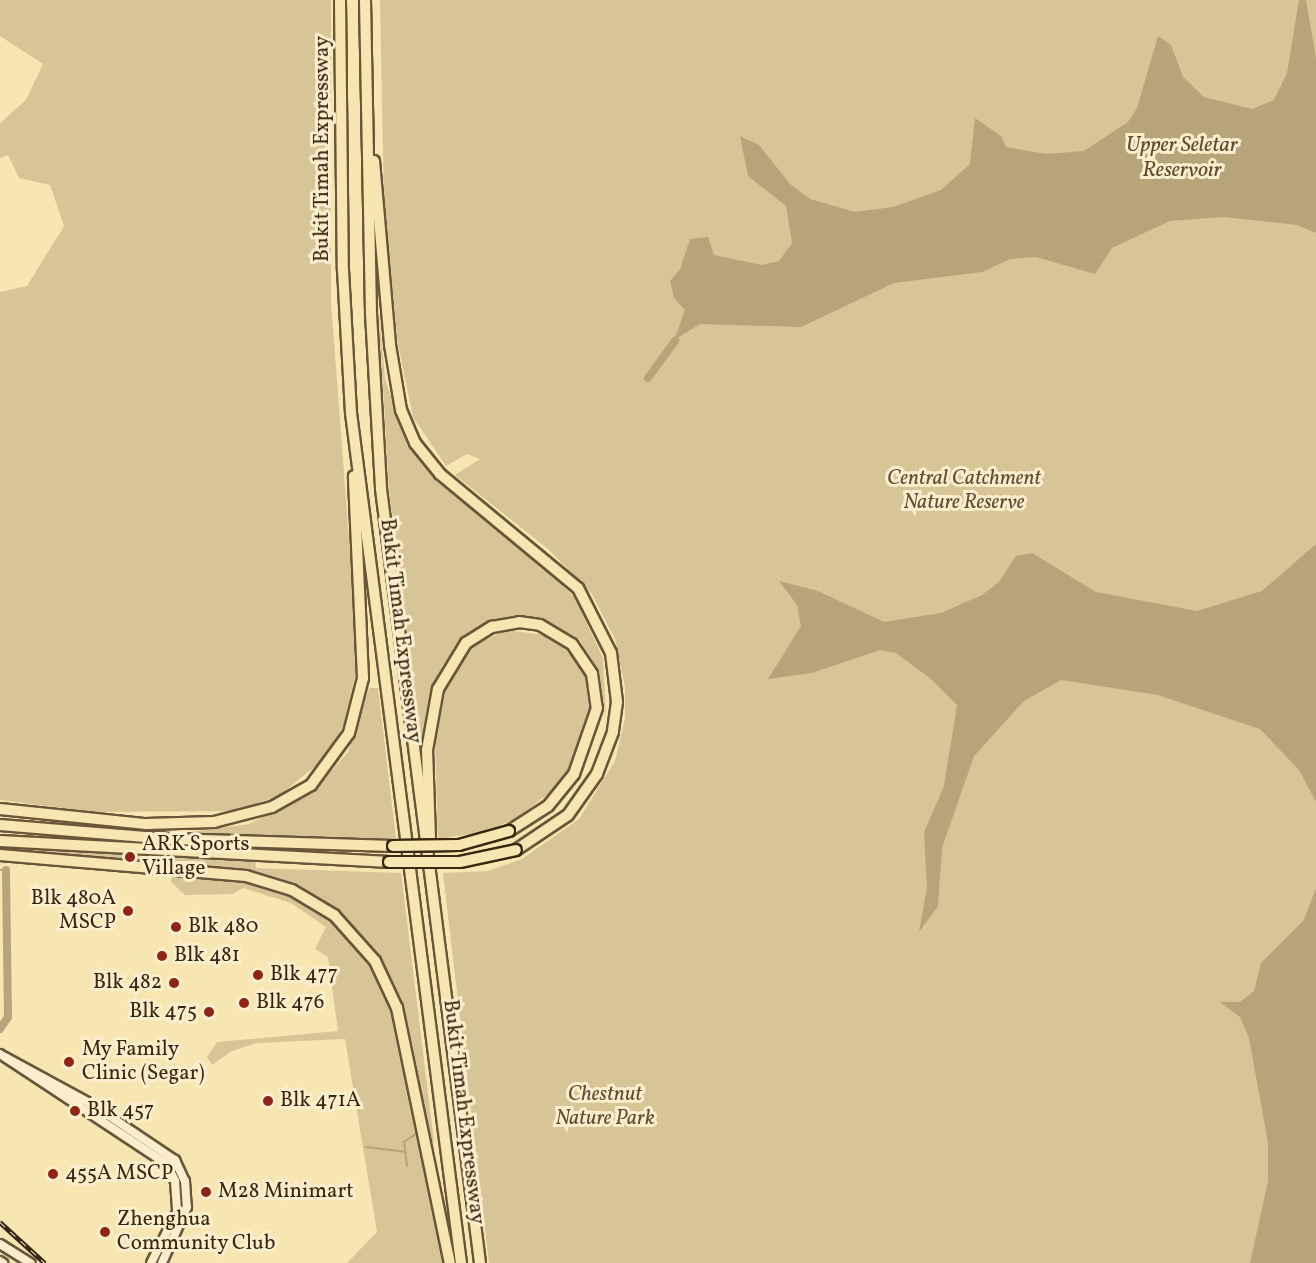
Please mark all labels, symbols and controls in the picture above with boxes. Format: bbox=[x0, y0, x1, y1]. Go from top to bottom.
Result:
street label: Bukit Timah Expressway bbox=[310, 36, 336, 262]
water label: Upper Seletar Reservoir bbox=[1126, 132, 1238, 184]
park label: Central Catchment Nature Reserve bbox=[887, 466, 1041, 516]
street label: Bukit Timah Expressway bbox=[374, 517, 426, 745]
place label: ARK Sports Village bbox=[142, 832, 250, 882]
marker: ARK Sports Village bbox=[123, 850, 137, 864]
place label: Blk 480A MSCP bbox=[31, 886, 116, 936]
marker: Blk 480A MSCP bbox=[121, 904, 135, 918]
place label: Blk 480 bbox=[188, 914, 258, 940]
marker: Blk 480 bbox=[169, 920, 183, 934]
place label: Blk 481 bbox=[174, 943, 240, 969]
marker: Blk 481 bbox=[155, 949, 169, 963]
place label: Blk 477 bbox=[270, 962, 338, 988]
marker: Blk 477 bbox=[251, 968, 265, 982]
place label: Blk 482 bbox=[93, 970, 162, 996]
marker: Blk 482 bbox=[167, 976, 181, 990]
place label: Blk 476 bbox=[256, 990, 324, 1016]
marker: Blk 476 bbox=[237, 996, 251, 1010]
street label: Bukit Timah Expressway bbox=[437, 998, 489, 1226]
place label: Blk 475 bbox=[129, 999, 197, 1025]
marker: Blk 475 bbox=[202, 1005, 216, 1019]
place label: My Family Clinic (Segar) bbox=[82, 1037, 205, 1087]
marker: My Family Clinic (Segar) bbox=[60, 1053, 78, 1071]
park label: Chestnut Nature Park bbox=[555, 1082, 655, 1132]
place label: Blk 471A bbox=[280, 1088, 361, 1114]
marker: Blk 471A bbox=[261, 1094, 275, 1108]
place label: Blk 457 bbox=[87, 1098, 154, 1124]
marker: Blk 457 bbox=[68, 1104, 82, 1118]
place label: 455A MSCP bbox=[65, 1161, 173, 1187]
marker: 455A MSCP bbox=[46, 1167, 60, 1181]
place label: M28 Minimart bbox=[218, 1179, 354, 1205]
marker: M28 Minimart bbox=[199, 1185, 213, 1199]
place label: Zhenghua Community Club bbox=[117, 1207, 276, 1257]
marker: Zhenghua Community Club bbox=[98, 1225, 112, 1239]

